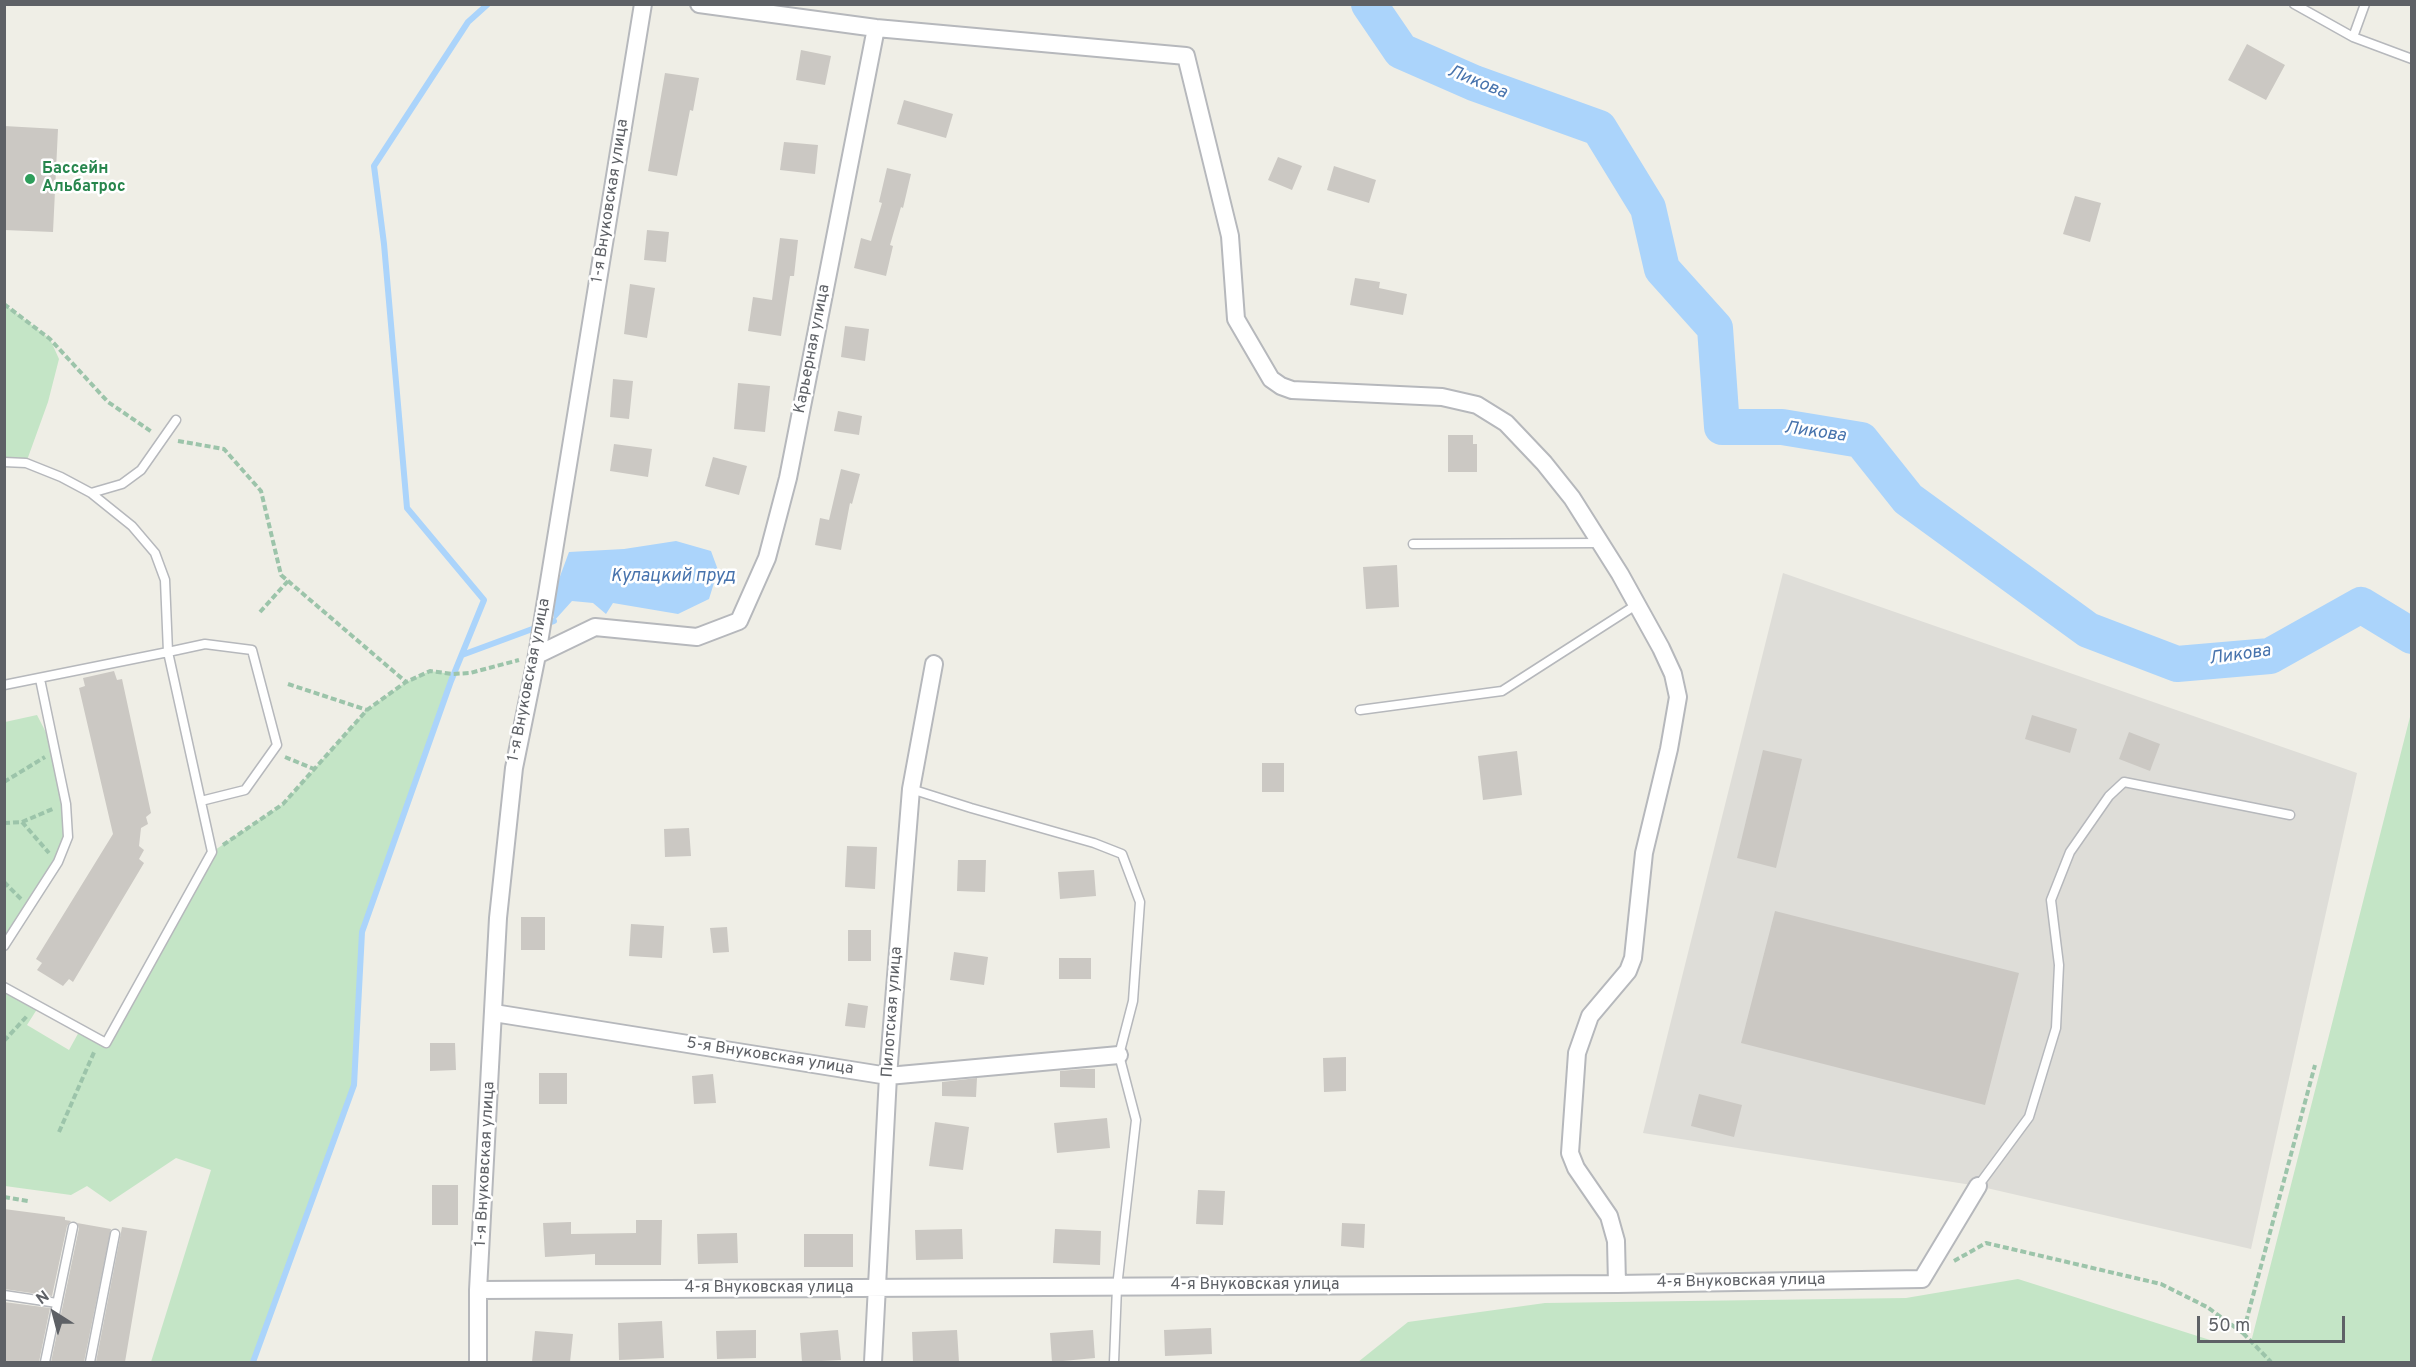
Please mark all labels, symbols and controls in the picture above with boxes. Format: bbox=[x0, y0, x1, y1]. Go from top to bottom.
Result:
water label: Ликова bbox=[1444, 61, 1510, 105]
street label: 1-я Внуковская улица bbox=[589, 118, 633, 284]
place label: Бассейн Альбатрос bbox=[42, 160, 126, 198]
marker: Бассейн Альбатрос bbox=[23, 172, 37, 186]
street label: Карьерная улица bbox=[791, 283, 835, 415]
water label: Ликова bbox=[1783, 418, 1847, 448]
water label: Кулацкий пруд bbox=[610, 566, 736, 588]
street label: 1-я Внуковская улица bbox=[505, 597, 555, 763]
water label: Ликова bbox=[2208, 641, 2272, 671]
street label: Пилотская улица bbox=[879, 946, 907, 1078]
street label: 5-я Внуковская улица bbox=[685, 1034, 855, 1080]
street label: 1-я Внуковская улица bbox=[472, 1081, 500, 1247]
street label: 4-я Внуковская улица bbox=[1656, 1271, 1826, 1293]
street label: 4-я Внуковская улица bbox=[1171, 1276, 1339, 1296]
street label: 4-я Внуковская улица bbox=[685, 1279, 853, 1299]
north arrow bbox=[24, 1283, 84, 1343]
text: N bbox=[33, 1287, 54, 1310]
scale bar bbox=[2200, 1304, 2348, 1342]
text: 50 m bbox=[2208, 1315, 2250, 1338]

